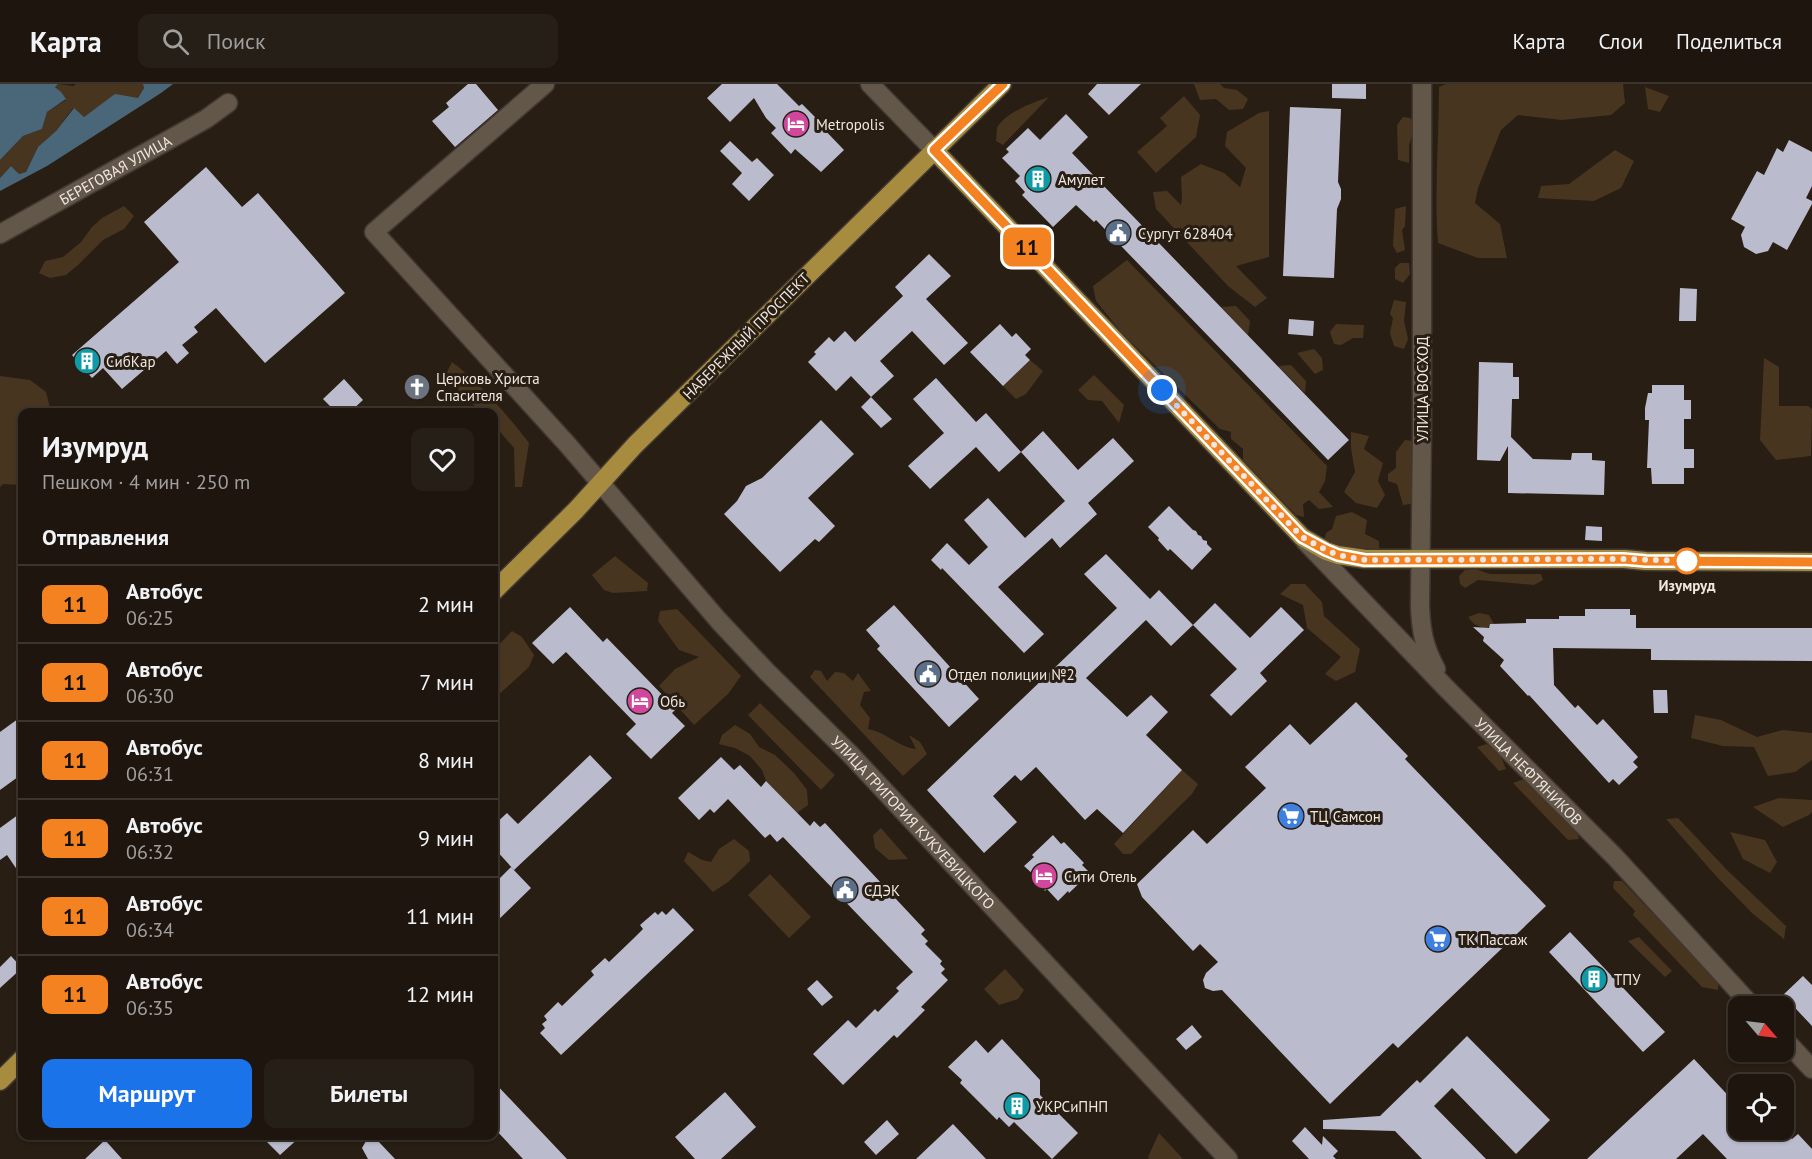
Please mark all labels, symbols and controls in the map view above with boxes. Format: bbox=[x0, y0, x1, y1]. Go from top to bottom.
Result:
search box bbox=[138, 14, 558, 68]
text: Карта bbox=[30, 23, 102, 60]
icon: search bbox=[159, 25, 192, 58]
text: Поиск bbox=[207, 27, 266, 55]
text: Карта bbox=[1512, 28, 1565, 55]
text: Слои bbox=[1598, 28, 1643, 55]
text: Поделиться bbox=[1676, 28, 1782, 55]
hotel icon: Metropolis bbox=[781, 109, 811, 139]
place label: Metropolis bbox=[816, 115, 885, 134]
street label: БЕРЕГОВАЯ УЛИЦА bbox=[56, 131, 175, 209]
building icon: Амулет bbox=[1023, 164, 1053, 194]
place label: Амулет bbox=[1058, 170, 1104, 189]
public building icon: Сургут 628404 bbox=[1103, 218, 1133, 248]
place label: Сургут 628404 bbox=[1138, 224, 1233, 243]
line badge: 11 bbox=[1000, 228, 1054, 266]
text: 11 bbox=[1015, 234, 1039, 261]
street label: НАБЕРЕЖНЫЙ ПРОСПЕКТ bbox=[679, 268, 814, 403]
street label: УЛИЦА ВОСХОД bbox=[1413, 336, 1432, 442]
building icon: СибКар bbox=[72, 346, 102, 376]
place label: СибКар bbox=[106, 352, 156, 371]
place label: Церковь Христа Спасителя bbox=[436, 369, 540, 405]
church icon: Церковь Христа Спасителя bbox=[402, 372, 432, 402]
your location bbox=[1147, 375, 1177, 405]
text: Изумруд bbox=[42, 428, 148, 465]
button: heart bbox=[411, 428, 474, 491]
text: Пешком · 4 мин · 250 m bbox=[42, 469, 250, 495]
text: Отправления bbox=[42, 523, 169, 551]
marker: Изумруд bbox=[1674, 548, 1700, 574]
place label: Изумруд bbox=[1659, 576, 1716, 595]
text: Автобус bbox=[126, 577, 203, 605]
text: 2 мин bbox=[418, 590, 474, 618]
text: 11 bbox=[63, 591, 87, 618]
text: 06:25 bbox=[126, 605, 174, 631]
text: Автобус bbox=[126, 655, 203, 683]
public building icon: Отдел полиции №2 bbox=[913, 659, 943, 689]
place label: Отдел полиции №2 bbox=[948, 665, 1075, 684]
text: 7 мин bbox=[419, 668, 474, 696]
text: 11 bbox=[63, 669, 87, 696]
text: 06:30 bbox=[126, 683, 174, 709]
hotel icon: Обь bbox=[625, 686, 655, 716]
place label: Обь bbox=[660, 692, 685, 711]
street label: УЛИЦА НЕФТЯНИКОВ bbox=[1471, 713, 1587, 829]
street label: УЛИЦА ГРИГОРИЯ КУКУЕВИЦКОГО bbox=[827, 732, 999, 913]
text: Автобус bbox=[126, 733, 203, 761]
text: 8 мин bbox=[418, 746, 474, 774]
text: 11 bbox=[63, 747, 87, 774]
text: 06:31 bbox=[126, 761, 174, 787]
supermarket icon: ТЦ Самсон bbox=[1276, 801, 1306, 831]
place label: ТЦ Самсон bbox=[1310, 807, 1381, 826]
text: Автобус bbox=[126, 811, 203, 839]
text: 9 мин bbox=[418, 824, 474, 852]
text: 11 bbox=[63, 825, 87, 852]
text: 06:32 bbox=[126, 839, 174, 865]
hotel icon: Сити Отель bbox=[1029, 861, 1059, 891]
place label: Сити Отель bbox=[1064, 867, 1137, 886]
public building icon: СДЭК bbox=[830, 875, 860, 905]
place label: СДЭК bbox=[864, 881, 900, 900]
text: Автобус bbox=[126, 889, 203, 917]
text: 11 мин bbox=[406, 902, 474, 930]
text: 11 bbox=[63, 903, 87, 930]
text: 06:34 bbox=[126, 917, 174, 943]
supermarket icon: ТК Пассаж bbox=[1423, 924, 1453, 954]
place label: ТК Пассаж bbox=[1458, 930, 1527, 949]
building icon: ТПУ bbox=[1579, 964, 1609, 994]
text: Автобус bbox=[126, 967, 203, 995]
place label: ТПУ bbox=[1614, 970, 1641, 989]
text: 12 мин bbox=[406, 980, 474, 1008]
text: 11 bbox=[63, 981, 87, 1008]
text: 06:35 bbox=[126, 995, 174, 1021]
north arrow bbox=[1728, 996, 1794, 1062]
map controls bbox=[1728, 996, 1794, 1140]
button: Маршрут bbox=[42, 1059, 252, 1128]
button: Билеты bbox=[264, 1059, 474, 1128]
button: locate bbox=[1728, 1074, 1794, 1140]
building icon: УКРСиПНП bbox=[1002, 1091, 1032, 1121]
place label: УКРСиПНП bbox=[1036, 1097, 1108, 1116]

